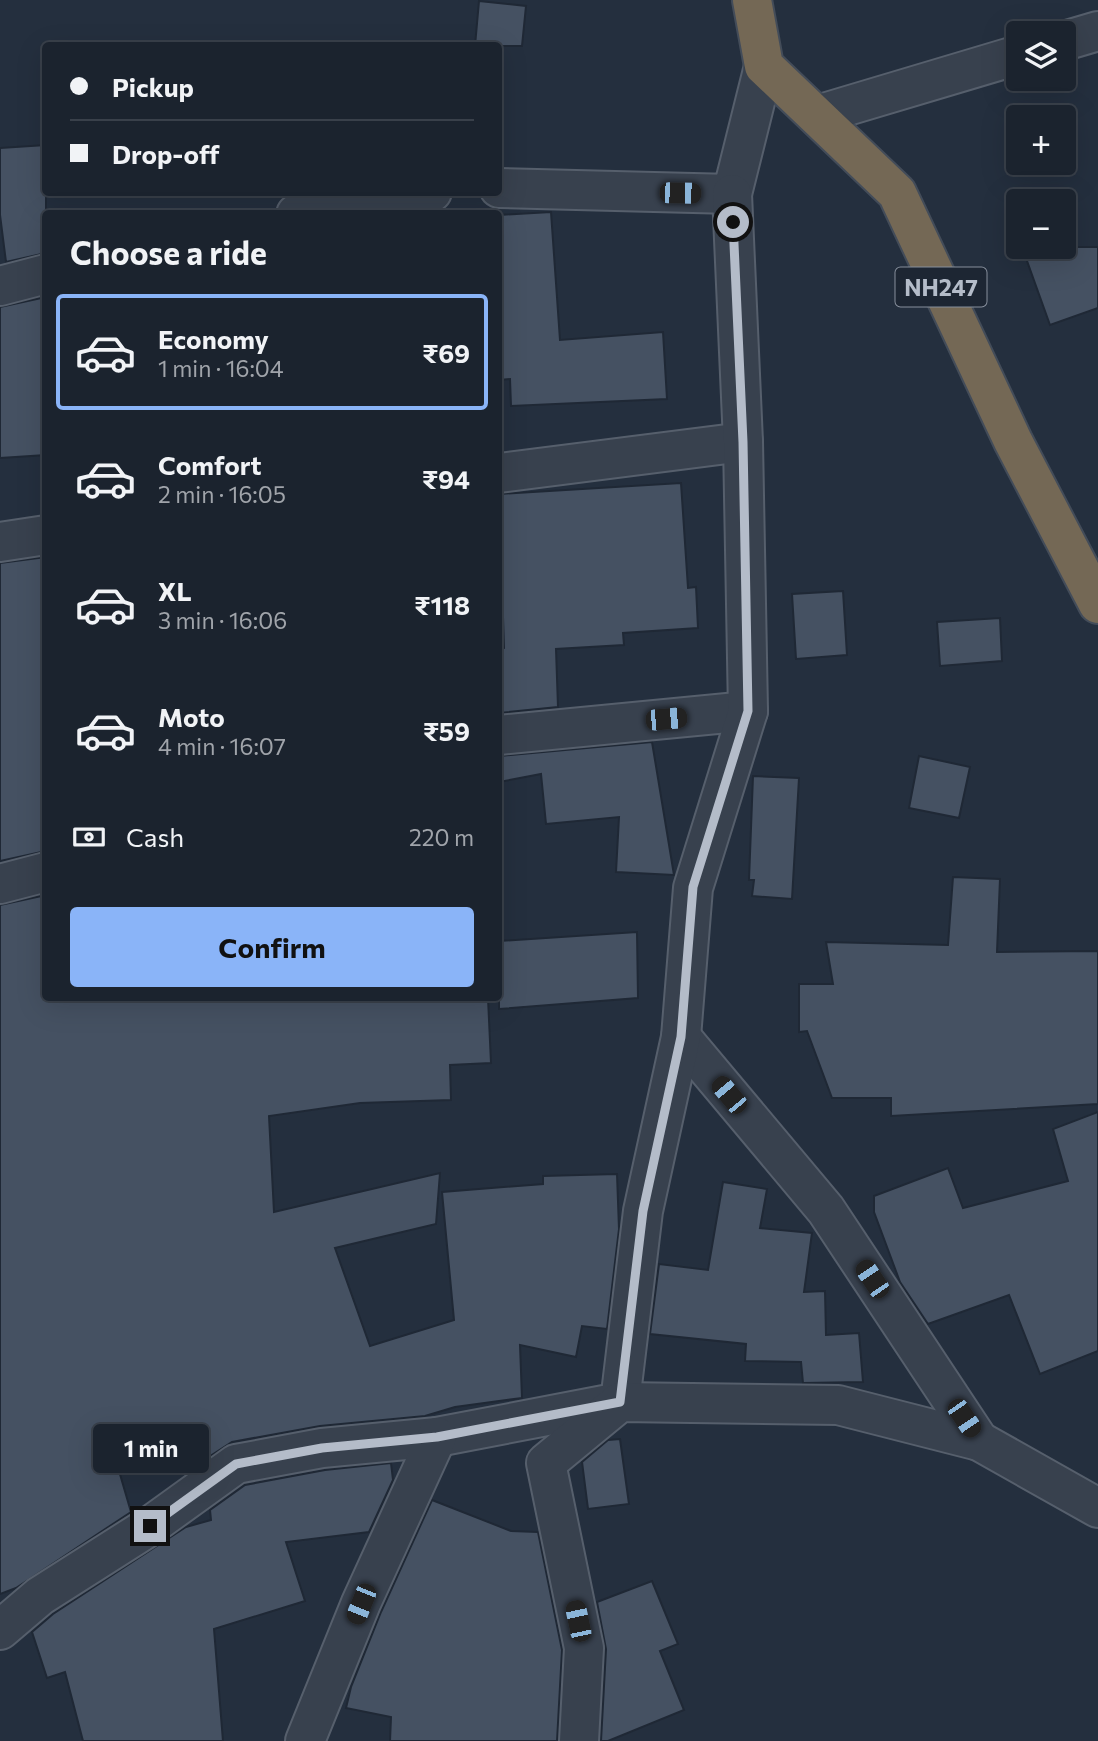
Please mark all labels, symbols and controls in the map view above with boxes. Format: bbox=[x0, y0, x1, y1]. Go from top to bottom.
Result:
map controls bbox=[1006, 21, 1076, 259]
button: layers bbox=[1006, 21, 1076, 91]
text: Pickup bbox=[112, 71, 194, 102]
button: + bbox=[1006, 105, 1076, 175]
text: Drop-off bbox=[112, 138, 219, 169]
car bbox=[659, 182, 702, 204]
button: − bbox=[1006, 189, 1076, 259]
route start bbox=[717, 206, 749, 238]
text: Choose a ride bbox=[70, 232, 267, 272]
road number: NH247 bbox=[895, 268, 986, 306]
icon: car bbox=[74, 321, 137, 384]
text: Economy bbox=[158, 323, 269, 354]
text: ₹69 bbox=[422, 337, 470, 368]
text: 1 min · 16:04 bbox=[158, 354, 284, 382]
icon: car bbox=[74, 447, 137, 510]
text: Comfort bbox=[158, 449, 261, 480]
text: ₹94 bbox=[422, 463, 470, 494]
text: 2 min · 16:05 bbox=[158, 480, 286, 508]
icon: car bbox=[74, 573, 137, 636]
text: XL bbox=[158, 575, 192, 606]
text: ₹118 bbox=[414, 589, 470, 620]
text: 3 min · 16:06 bbox=[158, 606, 287, 634]
icon: car bbox=[74, 699, 137, 762]
text: Moto bbox=[158, 701, 225, 732]
car bbox=[645, 707, 688, 731]
text: ₹59 bbox=[423, 715, 470, 746]
text: 4 min · 16:07 bbox=[158, 732, 286, 760]
icon: cash bbox=[70, 818, 108, 856]
text: Cash bbox=[126, 821, 184, 852]
text: 220 m bbox=[409, 823, 474, 851]
button: Confirm bbox=[70, 907, 474, 987]
car bbox=[708, 1072, 751, 1118]
car bbox=[852, 1256, 893, 1302]
car bbox=[944, 1395, 985, 1441]
callout: 1 min bbox=[92, 1424, 208, 1474]
text: 1 min bbox=[124, 1434, 178, 1462]
route end bbox=[134, 1510, 166, 1542]
car bbox=[344, 1581, 379, 1627]
car bbox=[564, 1598, 593, 1644]

